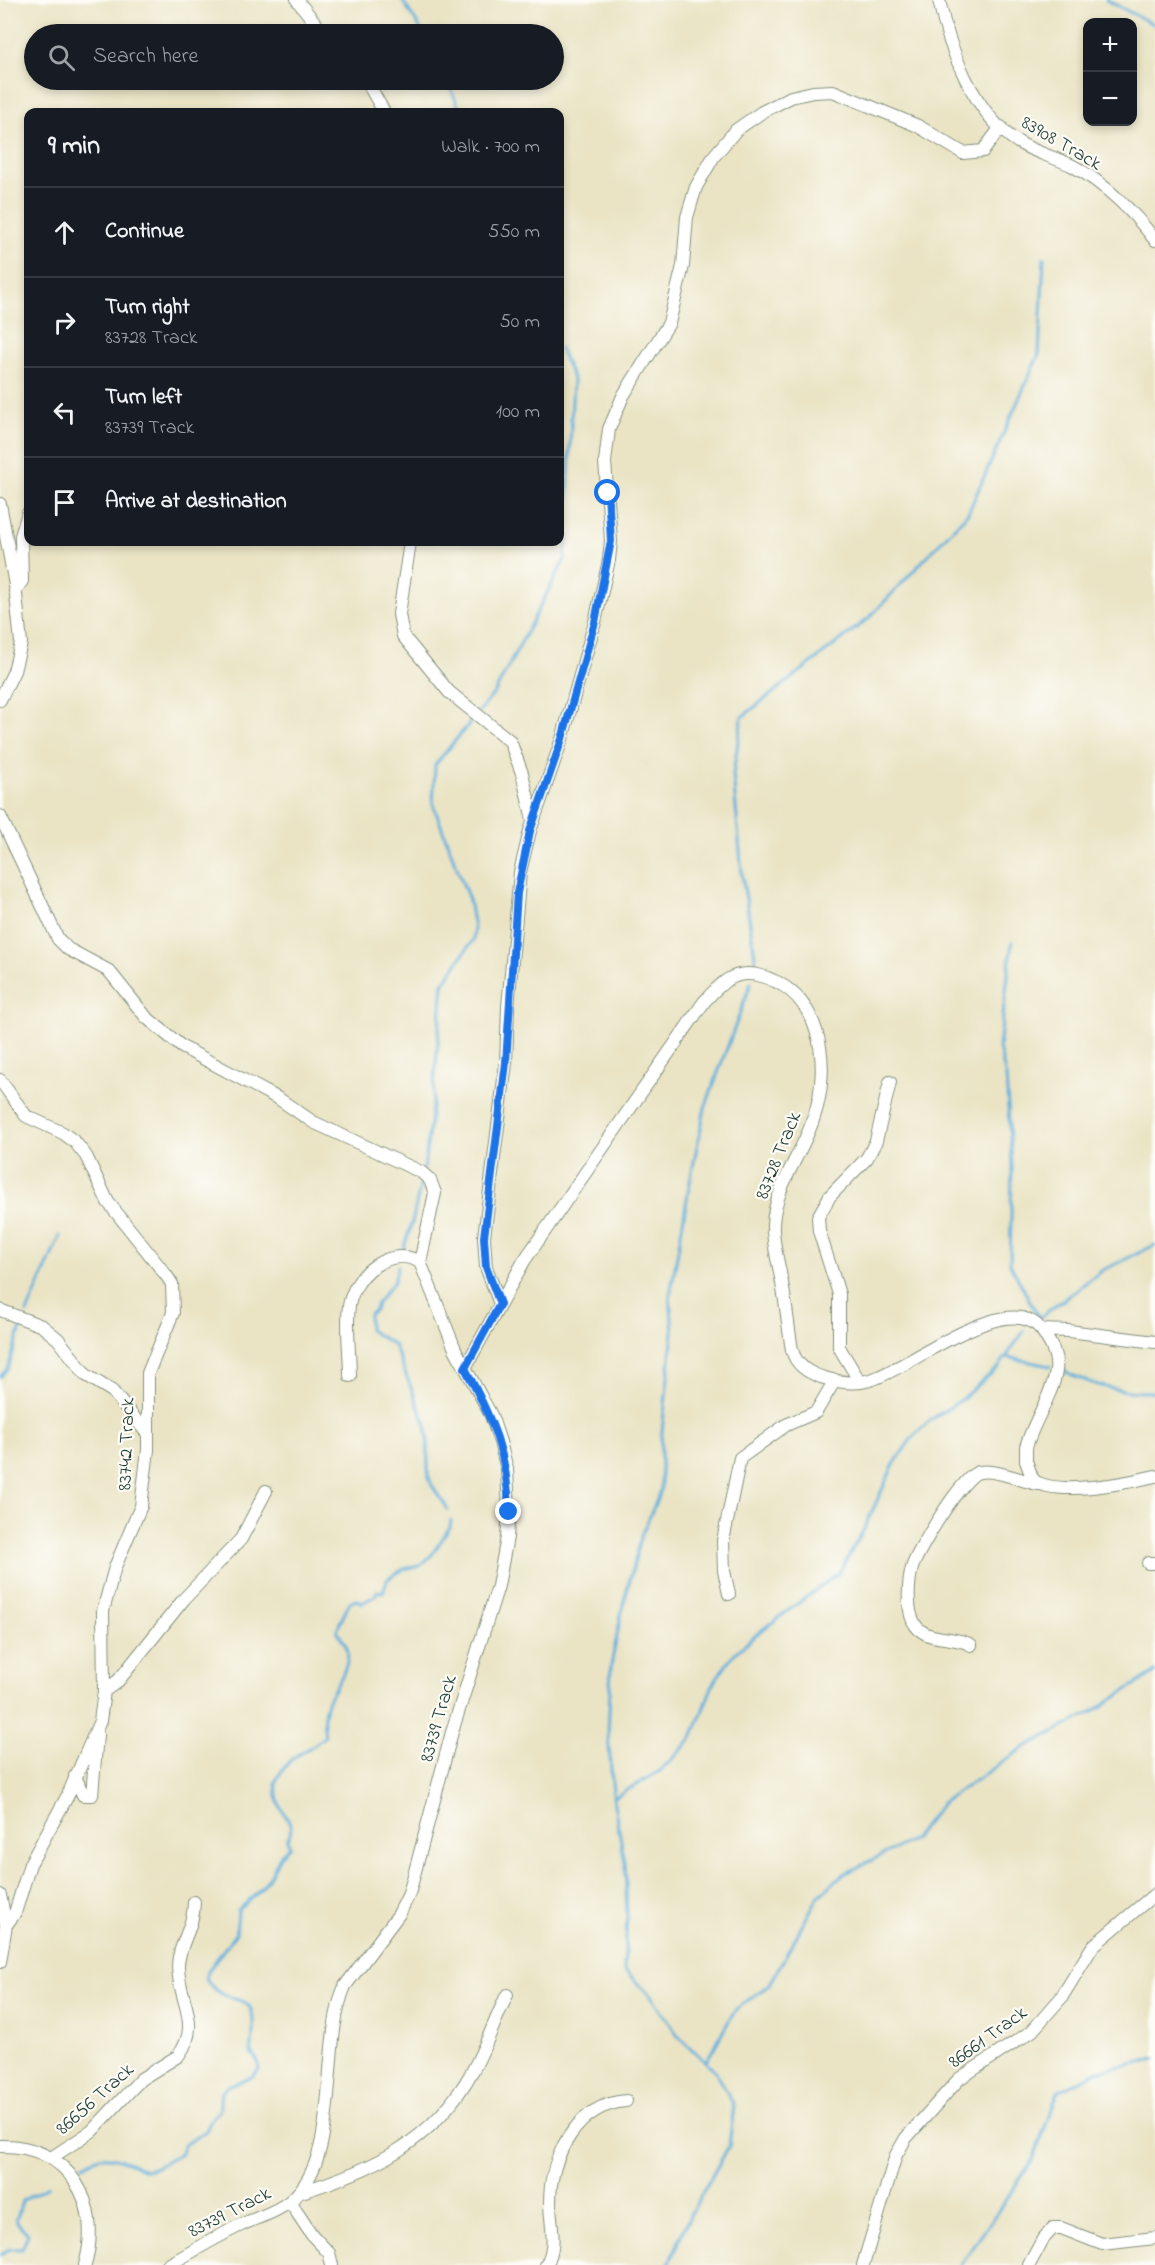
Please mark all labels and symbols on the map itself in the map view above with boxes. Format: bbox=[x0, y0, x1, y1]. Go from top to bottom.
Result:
street label: 83908 Track bbox=[1015, 109, 1107, 179]
route start bbox=[594, 479, 620, 505]
street label: 83728 Track bbox=[749, 1107, 810, 1204]
street label: 83742 Track bbox=[111, 1397, 144, 1491]
route end bbox=[495, 1498, 521, 1524]
street label: 83739 Track bbox=[413, 1672, 466, 1766]
street label: 86661 Track bbox=[943, 1999, 1034, 2077]
street label: 86656 Track bbox=[50, 2057, 141, 2143]
street label: 83739 Track bbox=[184, 2180, 277, 2246]

